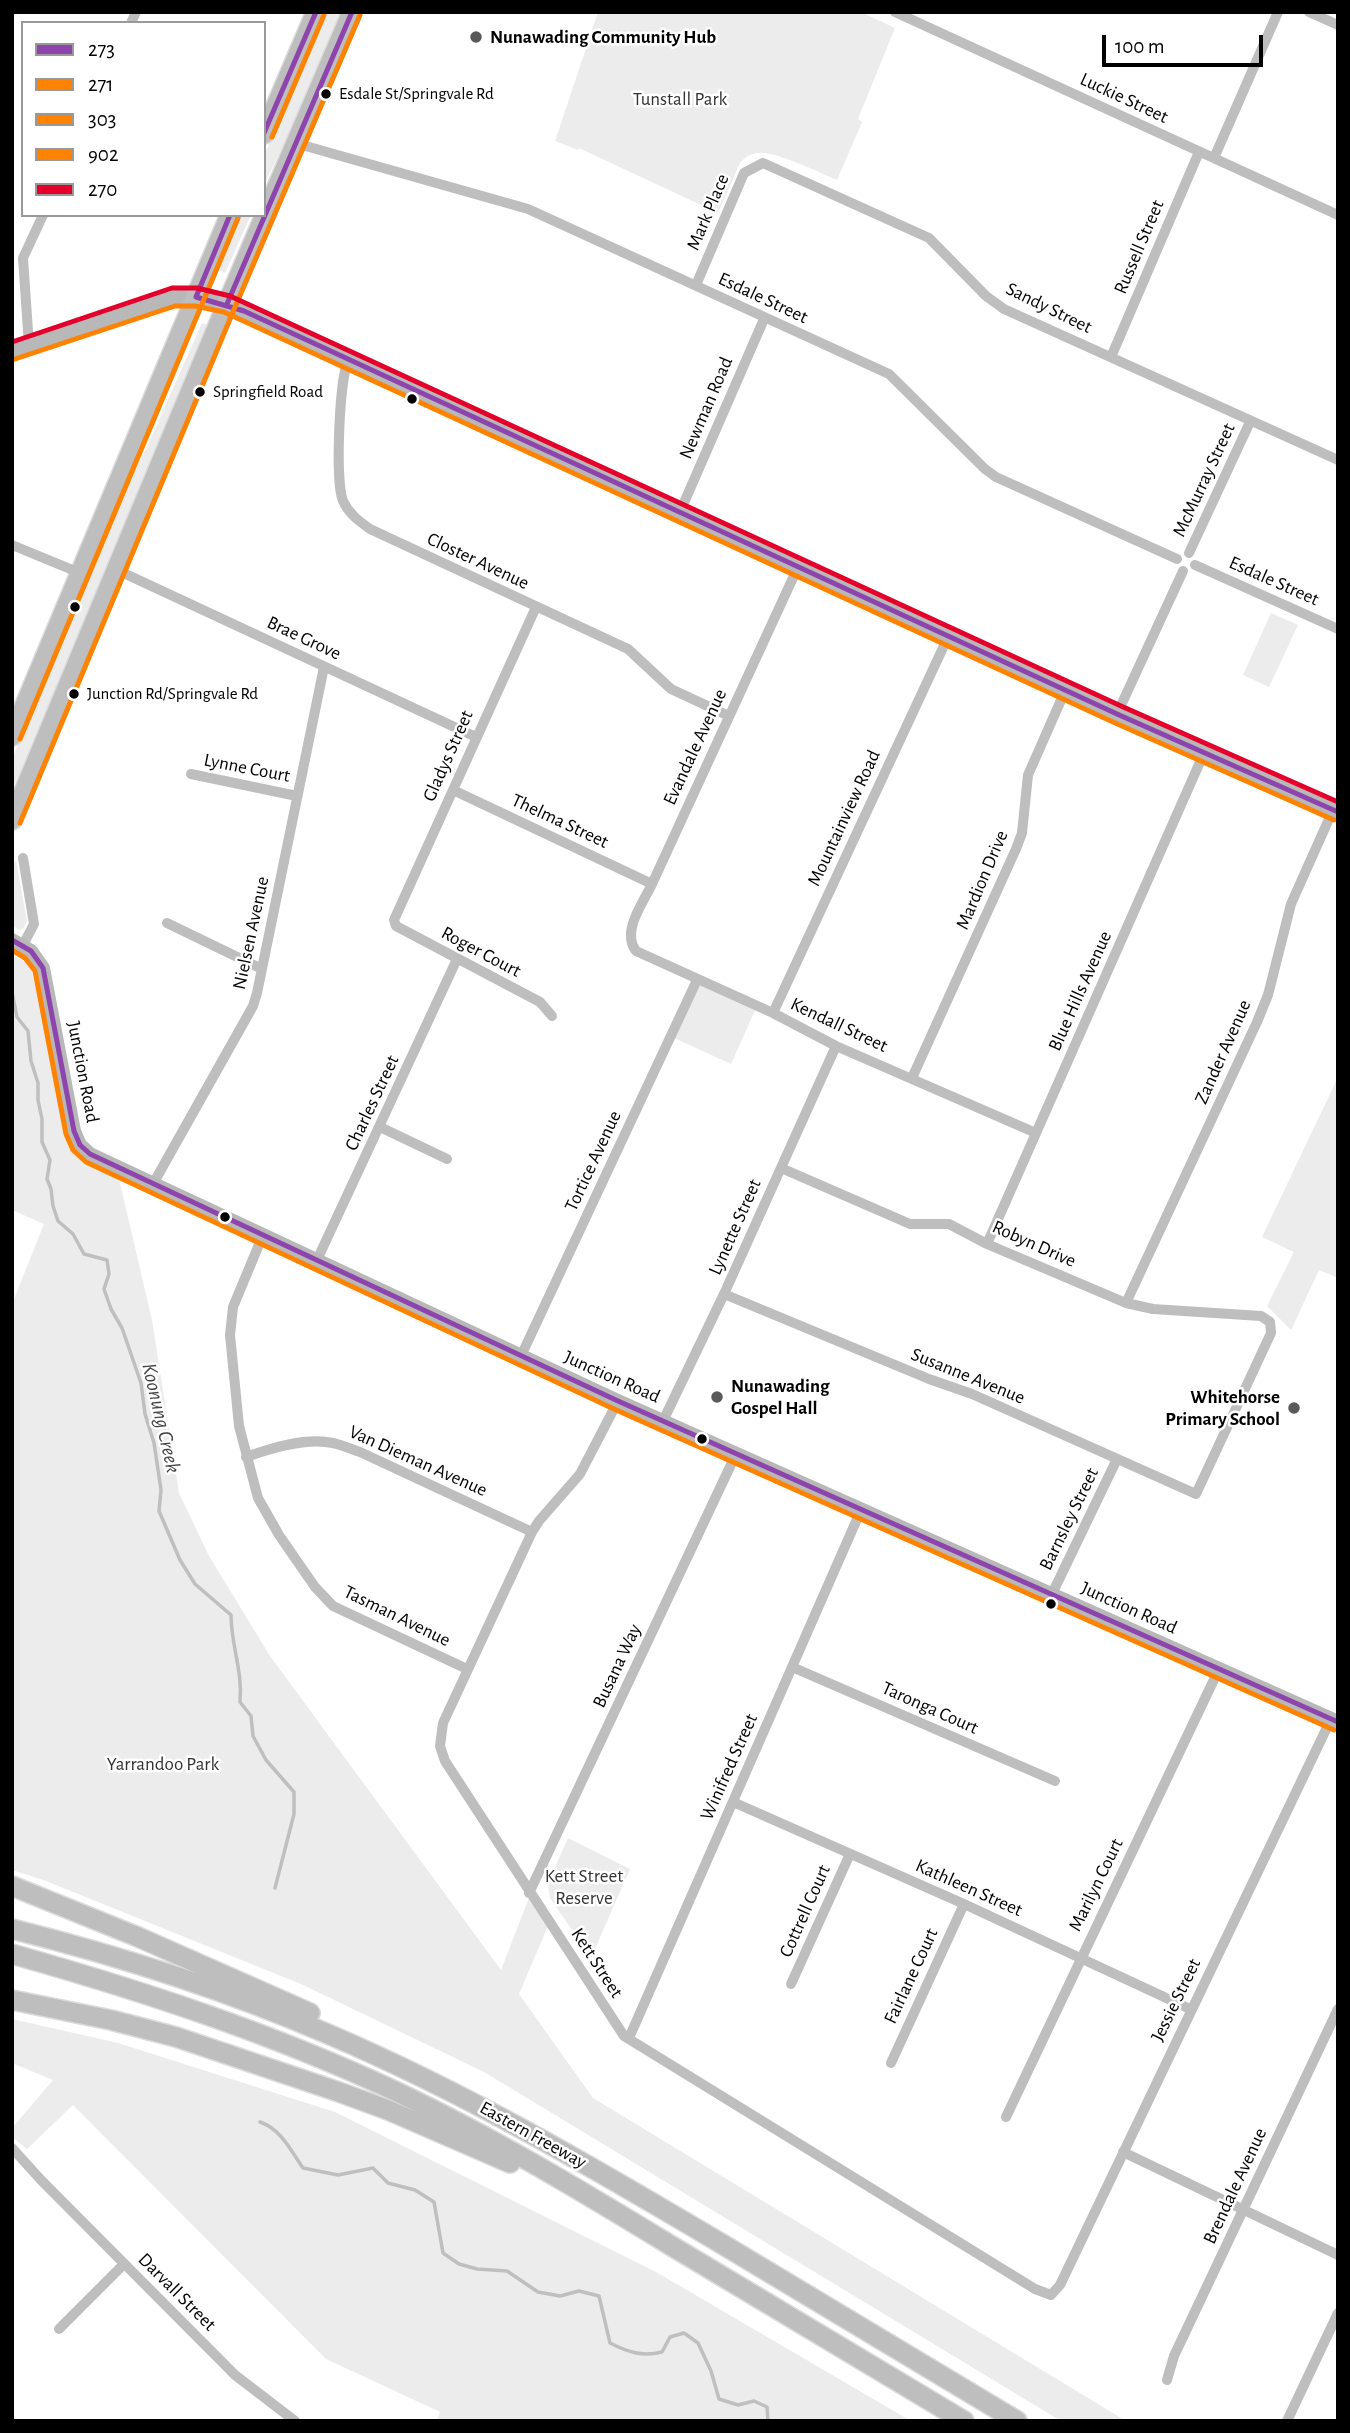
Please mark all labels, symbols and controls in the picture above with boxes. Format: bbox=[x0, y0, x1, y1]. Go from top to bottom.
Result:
legend bbox=[21, 21, 266, 217]
scale bar bbox=[1105, 21, 1266, 65]
place label: Nunawading Community Hub bbox=[490, 26, 716, 48]
marker: Nunawading Community Hub bbox=[468, 29, 484, 45]
text: 100 m bbox=[1115, 36, 1165, 57]
text: 273 bbox=[88, 39, 115, 60]
street label: Luckie Street bbox=[1076, 68, 1172, 128]
text: 271 bbox=[88, 74, 114, 95]
place label: Esdale St/Springvale Rd bbox=[339, 84, 494, 104]
marker: Esdale St/Springvale Rd bbox=[319, 87, 333, 101]
park label: Tunstall Park bbox=[633, 88, 727, 110]
text: 303 bbox=[88, 109, 116, 130]
text: 902 bbox=[88, 144, 119, 165]
street label: Mark Place bbox=[682, 170, 734, 254]
text: 270 bbox=[88, 179, 117, 200]
street label: Russell Street bbox=[1109, 197, 1169, 297]
street label: Esdale Street bbox=[715, 267, 811, 329]
street label: Sandy Street bbox=[1002, 277, 1096, 339]
street label: Newman Road bbox=[674, 354, 738, 462]
place label: Springfield Road bbox=[213, 382, 323, 402]
marker: Springfield Road bbox=[193, 385, 207, 399]
unlabelled marker bbox=[405, 392, 419, 406]
street label: McMurray Street bbox=[1168, 420, 1240, 540]
street label: Closter Avenue bbox=[423, 527, 533, 595]
street label: Esdale Street bbox=[1225, 551, 1323, 611]
unlabelled marker bbox=[68, 600, 82, 614]
street label: Brae Grove bbox=[263, 611, 345, 665]
place label: Junction Rd/Springvale Rd bbox=[87, 684, 258, 704]
street label: Evandale Avenue bbox=[658, 685, 732, 809]
marker: Junction Rd/Springvale Rd bbox=[67, 687, 81, 701]
street label: Gladys Street bbox=[418, 707, 478, 805]
street label: Mountainview Road bbox=[803, 746, 885, 890]
street label: Lynne Court bbox=[202, 748, 292, 788]
street label: Thelma Street bbox=[508, 789, 612, 853]
street label: Mardion Drive bbox=[951, 827, 1013, 933]
street label: Nielsen Avenue bbox=[228, 874, 274, 992]
street label: Roger Court bbox=[437, 922, 525, 982]
street label: Blue Hills Avenue bbox=[1043, 927, 1117, 1055]
street label: Kendall Street bbox=[787, 993, 891, 1057]
street label: Zander Avenue bbox=[1190, 996, 1256, 1108]
street label: Junction Road bbox=[62, 1019, 104, 1125]
street label: Charles Street bbox=[340, 1052, 404, 1154]
street label: Tortice Avenue bbox=[560, 1107, 626, 1215]
street label: Lynette Street bbox=[704, 1175, 766, 1279]
unlabelled marker bbox=[218, 1210, 232, 1224]
street label: Robyn Drive bbox=[989, 1215, 1079, 1273]
street label: Susanne Avenue bbox=[908, 1343, 1028, 1409]
street label: Junction Road bbox=[560, 1346, 664, 1408]
water label: Koonung Creek bbox=[136, 1361, 186, 1475]
place label: Nunawading Gospel Hall bbox=[731, 1375, 830, 1419]
place label: Whitehorse Primary School bbox=[1165, 1386, 1280, 1430]
marker: Nunawading Gospel Hall bbox=[709, 1389, 725, 1405]
marker: Whitehorse Primary School bbox=[1286, 1400, 1302, 1416]
street label: Van Dieman Avenue bbox=[345, 1420, 491, 1502]
unlabelled marker bbox=[695, 1432, 709, 1446]
street label: Barnsley Street bbox=[1034, 1464, 1104, 1574]
street label: Junction Road bbox=[1077, 1577, 1181, 1639]
street label: Tasman Avenue bbox=[340, 1580, 454, 1652]
unlabelled marker bbox=[1044, 1597, 1058, 1611]
street label: Busana Way bbox=[588, 1620, 646, 1712]
street label: Taronga Court bbox=[878, 1677, 982, 1739]
street label: Winifred Street bbox=[695, 1710, 763, 1824]
park label: Yarrandoo Park bbox=[107, 1753, 219, 1775]
street label: Marilyn Court bbox=[1064, 1835, 1128, 1935]
street label: Kathleen Street bbox=[912, 1854, 1026, 1922]
street label: Cottrell Court bbox=[774, 1861, 836, 1961]
park label: Kett Street Reserve bbox=[545, 1865, 623, 1909]
street label: Kett Street bbox=[566, 1924, 628, 2002]
street label: Fairlane Court bbox=[879, 1925, 943, 2027]
street label: Jessie Street bbox=[1146, 1955, 1206, 2045]
street label: Eastern Freeway bbox=[476, 2096, 590, 2174]
street label: Brendale Avenue bbox=[1198, 2124, 1272, 2248]
street label: Darvall Street bbox=[133, 2248, 221, 2336]

